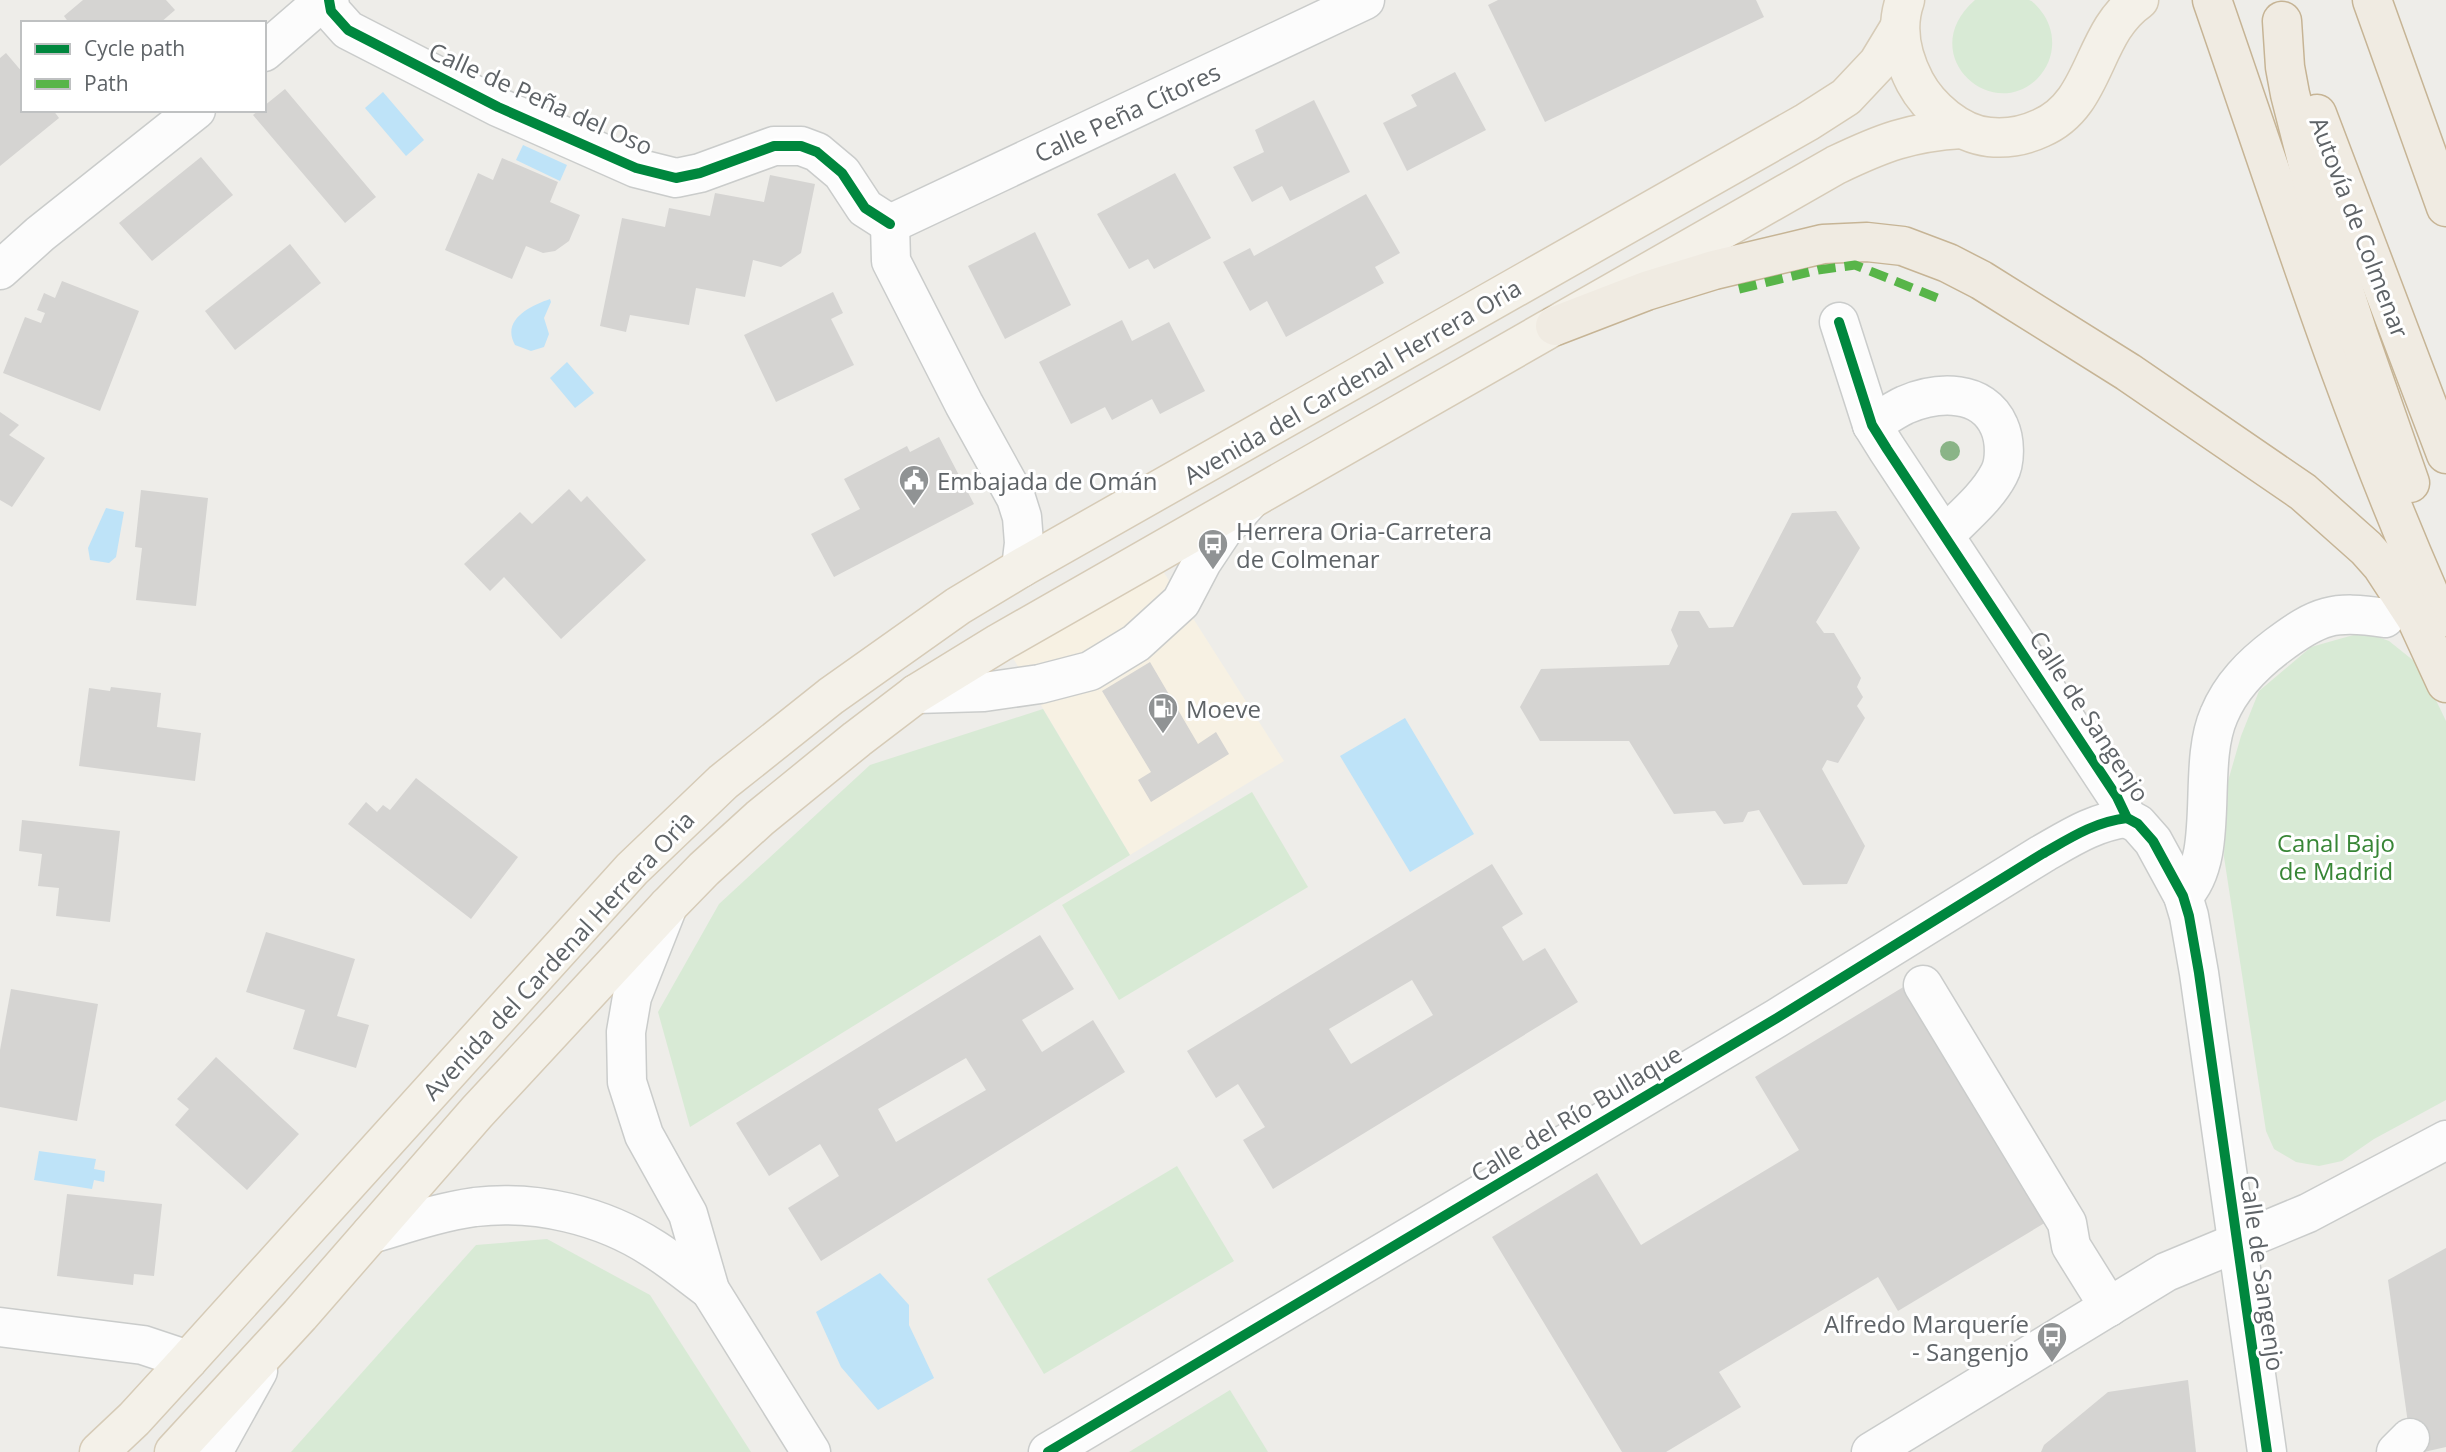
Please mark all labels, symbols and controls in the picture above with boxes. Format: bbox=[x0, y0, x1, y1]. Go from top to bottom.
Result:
legend bbox=[21, 21, 266, 112]
text: Cycle path bbox=[84, 34, 185, 62]
street label: Calle de Peña del Oso bbox=[424, 34, 658, 162]
street label: Calle Peña Cítores bbox=[1029, 54, 1225, 170]
text: Path bbox=[84, 69, 129, 97]
street label: Autovía de Colmenar bbox=[2303, 112, 2417, 342]
street label: Avenida del Cardenal Herrera Oria bbox=[1177, 271, 1527, 491]
public building icon: Embajada de Omán bbox=[897, 463, 931, 507]
place label: Embajada de Omán bbox=[937, 464, 1158, 497]
place label: Herrera Oria-Carretera de Colmenar bbox=[1236, 514, 1492, 575]
bus stop icon: Herrera Oria-Carretera de Colmenar bbox=[1196, 527, 1230, 571]
street label: Calle de Sangenjo bbox=[2022, 624, 2158, 808]
fuel station icon: Moeve bbox=[1146, 691, 1180, 735]
place label: Moeve bbox=[1186, 692, 1261, 725]
street label: Avenida del Cardenal Herrera Oria bbox=[415, 803, 701, 1107]
park label: Canal Bajo de Madrid bbox=[2277, 826, 2395, 887]
street label: Calle del Río Bullaque bbox=[1464, 1037, 1688, 1189]
street label: Calle de Sangenjo bbox=[2233, 1173, 2293, 1373]
place label: Alfredo Marqueríe - Sangenjo bbox=[1824, 1307, 2029, 1368]
bus stop icon: Alfredo Marqueríe - Sangenjo bbox=[2035, 1320, 2069, 1364]

